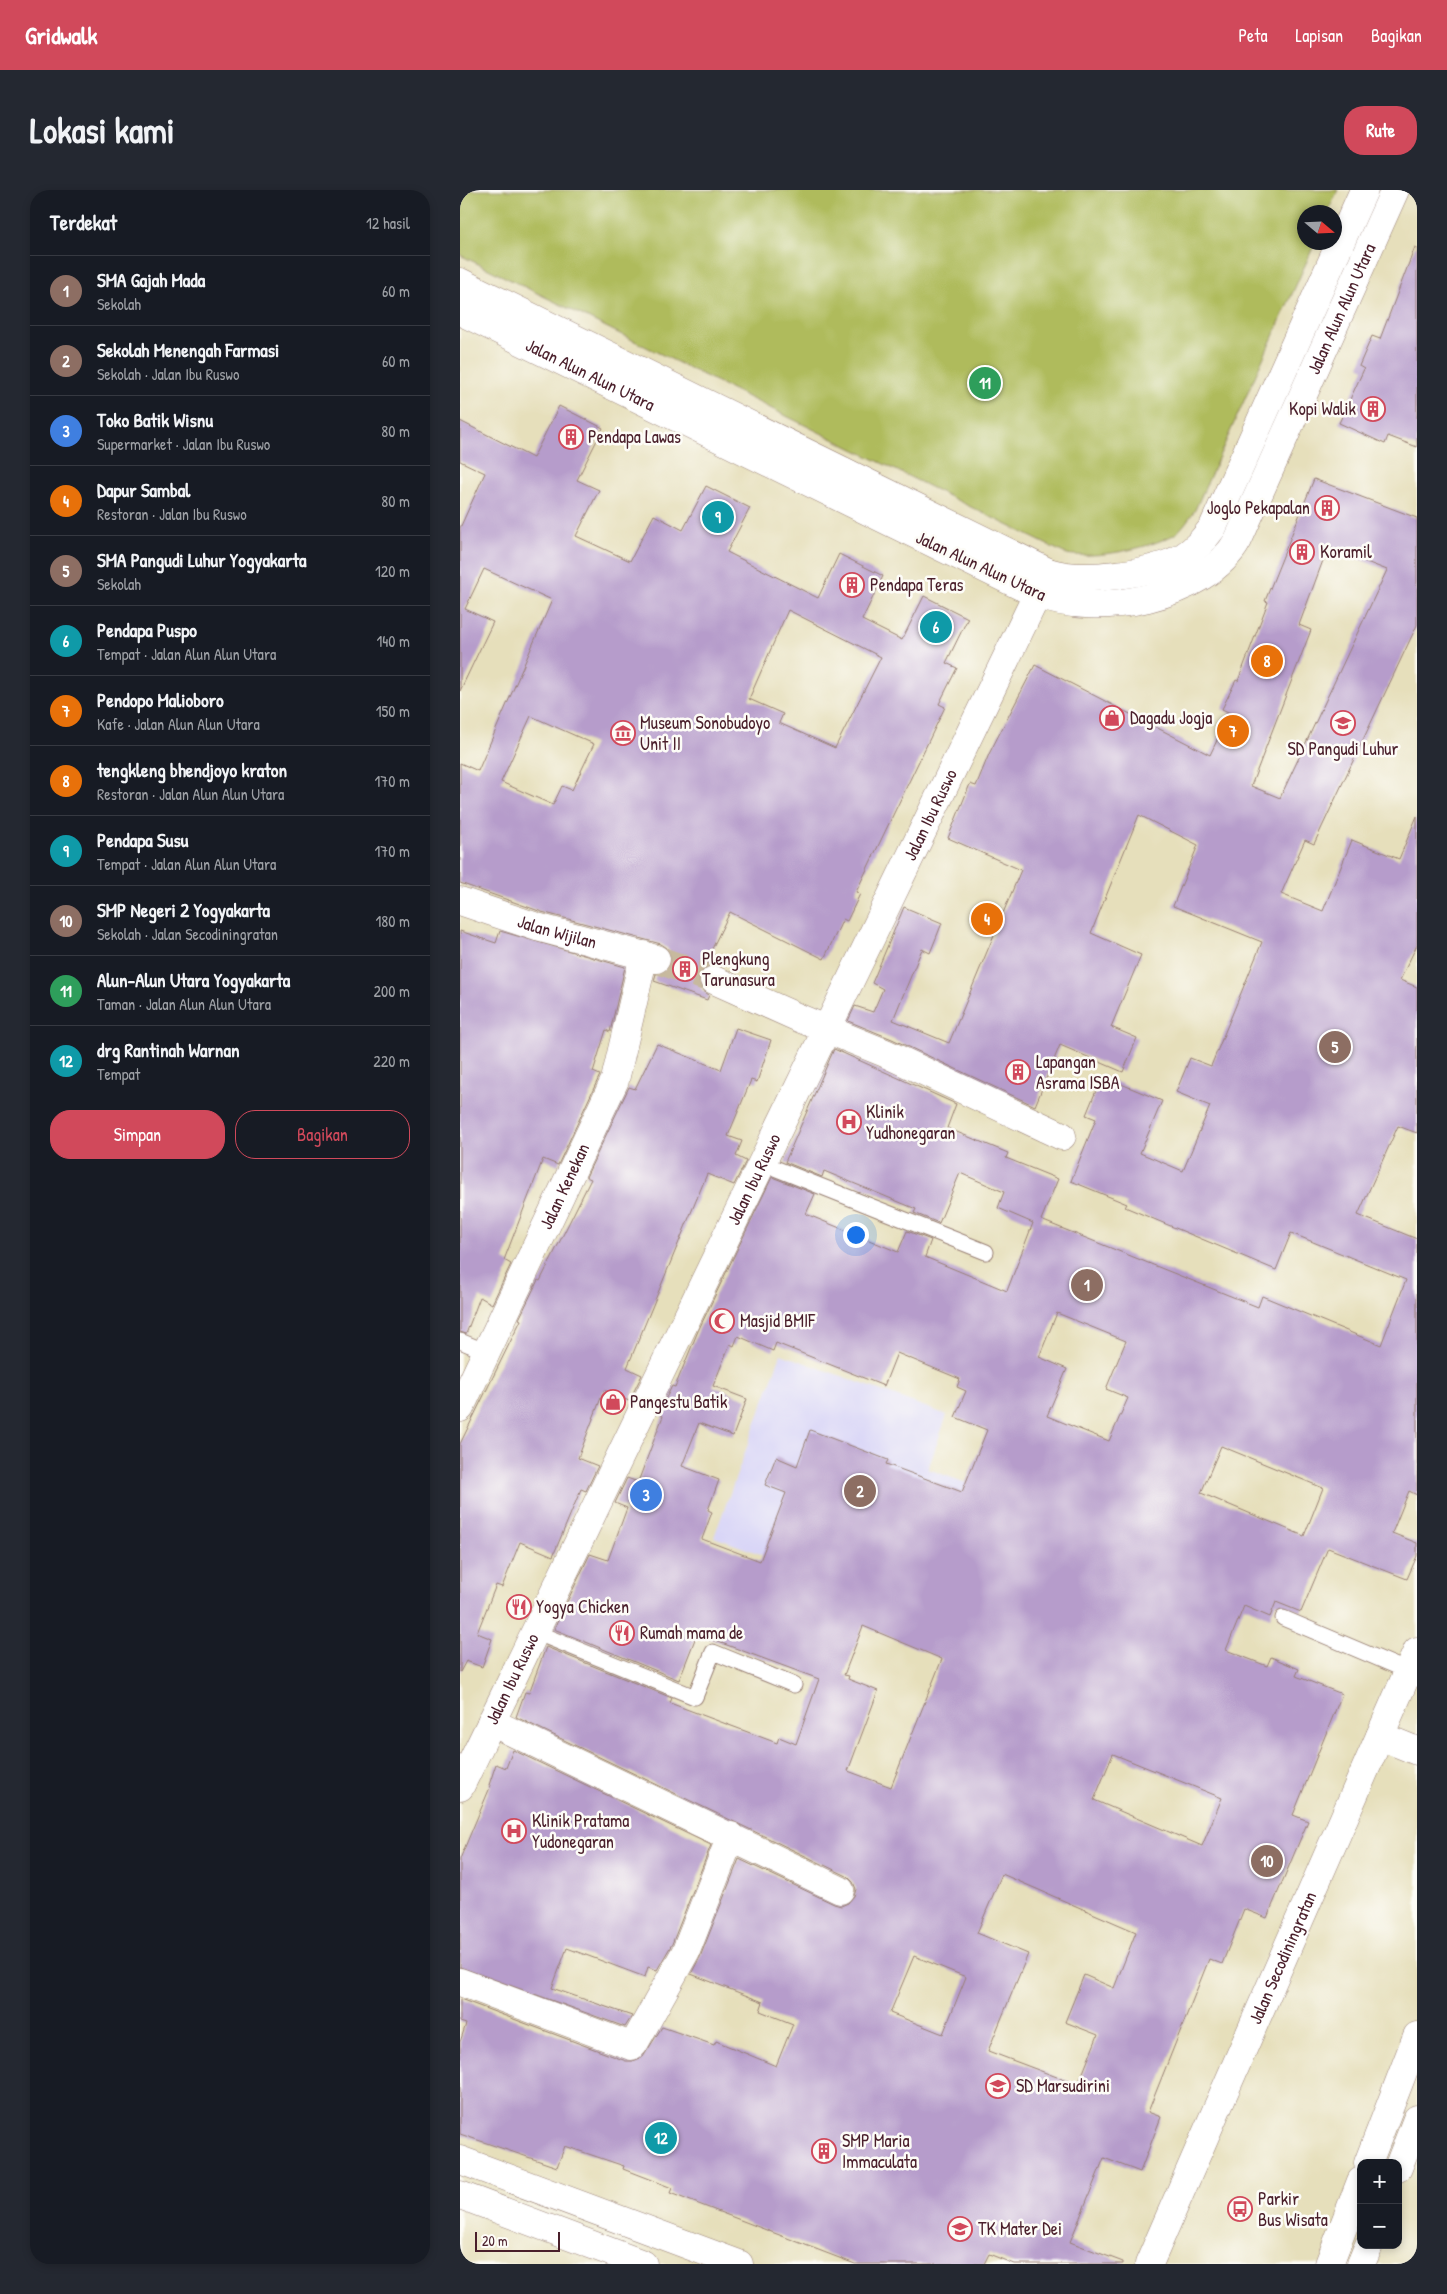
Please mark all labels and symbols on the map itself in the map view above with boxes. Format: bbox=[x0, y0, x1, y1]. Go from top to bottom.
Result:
north arrow bbox=[1297, 205, 1342, 250]
street label: Jalan Alun Alun Utara bbox=[1301, 239, 1381, 378]
street label: Jalan Alun Alun Utara bbox=[522, 332, 659, 417]
pin: 11 bbox=[969, 364, 1001, 402]
place label: Kopi Walik bbox=[1289, 396, 1357, 421]
building icon: Kopi Walik bbox=[1360, 396, 1386, 422]
building icon: Pendapa Lawas bbox=[558, 424, 584, 450]
place label: Pendapa Lawas bbox=[588, 424, 681, 449]
place label: Joglo Pekapalan bbox=[1207, 495, 1310, 520]
building icon: Joglo Pekapalan bbox=[1314, 495, 1340, 521]
pin: 9 bbox=[702, 498, 734, 536]
street label: Jalan Alun Alun Utara bbox=[912, 524, 1050, 607]
building icon: Koramil bbox=[1289, 539, 1315, 565]
place label: Koramil bbox=[1320, 539, 1372, 564]
building icon: Pendapa Teras bbox=[839, 572, 865, 598]
place label: Pendapa Teras bbox=[870, 572, 964, 597]
pin: 6 bbox=[920, 608, 952, 646]
pin: 8 bbox=[1251, 642, 1283, 680]
shop icon: Dagadu Jogja bbox=[1099, 705, 1125, 731]
place label: Dagadu Jogja bbox=[1130, 705, 1212, 730]
place label: Museum Sonobudoyo Unit II bbox=[640, 710, 770, 756]
school or university icon: SD Pangudi Luhur bbox=[1330, 710, 1356, 736]
pin: 7 bbox=[1217, 712, 1249, 750]
museum icon: Museum Sonobudoyo Unit II bbox=[610, 720, 636, 746]
place label: SD Pangudi Luhur bbox=[1288, 736, 1398, 761]
street label: Jalan Ibu Ruswo bbox=[897, 765, 963, 865]
pin: 4 bbox=[971, 900, 1003, 938]
street label: Jalan Wijilan bbox=[514, 908, 600, 955]
place label: Plengkung Tarunasura bbox=[702, 946, 775, 992]
building icon: Plengkung Tarunasura bbox=[672, 956, 698, 982]
pin: 5 bbox=[1319, 1028, 1351, 1066]
place label: Lapangan Asrama ISBA bbox=[1036, 1049, 1120, 1095]
building icon: Lapangan Asrama ISBA bbox=[1005, 1059, 1031, 1085]
place label: Klinik Yudhonegaran bbox=[866, 1099, 955, 1145]
hospital icon: Klinik Yudhonegaran bbox=[836, 1109, 862, 1135]
street label: Jalan Ibu Ruswo bbox=[721, 1129, 786, 1229]
street label: Jalan Kenekan bbox=[533, 1139, 595, 1233]
your location bbox=[843, 1222, 869, 1248]
pin: 1 bbox=[1071, 1266, 1103, 1304]
mosque icon: Masjid BMIF bbox=[709, 1308, 735, 1334]
place label: Masjid BMIF bbox=[740, 1308, 816, 1333]
shop icon: Pangestu Batik bbox=[600, 1389, 626, 1415]
place label: Pangestu Batik bbox=[630, 1389, 728, 1414]
pin: 2 bbox=[844, 1472, 876, 1510]
pin: 3 bbox=[630, 1476, 662, 1514]
restaurant icon: Yogya Chicken bbox=[506, 1594, 532, 1620]
place label: Yogya Chicken bbox=[536, 1594, 629, 1619]
restaurant icon: Rumah mama de bbox=[609, 1620, 635, 1646]
place label: Rumah mama de bbox=[640, 1620, 743, 1645]
street label: Jalan Ibu Ruswo bbox=[479, 1629, 545, 1729]
place label: Klinik Pratama Yudonegaran bbox=[532, 1808, 629, 1854]
hospital icon: Klinik Pratama Yudonegaran bbox=[501, 1818, 527, 1844]
pin: 10 bbox=[1251, 1842, 1283, 1880]
street label: Jalan Secodiningratan bbox=[1242, 1888, 1322, 2028]
school or university icon: SD Marsudirini bbox=[985, 2073, 1011, 2099]
place label: SD Marsudirini bbox=[1016, 2073, 1110, 2098]
pin: 12 bbox=[645, 2119, 677, 2157]
place label: SMP Maria Immaculata bbox=[842, 2128, 917, 2174]
building icon: SMP Maria Immaculata bbox=[811, 2138, 837, 2164]
place label: Parkir Bus Wisata bbox=[1258, 2186, 1328, 2232]
bus stop icon: Parkir Bus Wisata bbox=[1227, 2196, 1253, 2222]
school or university icon: TK Mater Dei bbox=[947, 2216, 973, 2242]
place label: TK Mater Dei bbox=[978, 2216, 1062, 2241]
scale bar bbox=[475, 2229, 560, 2252]

